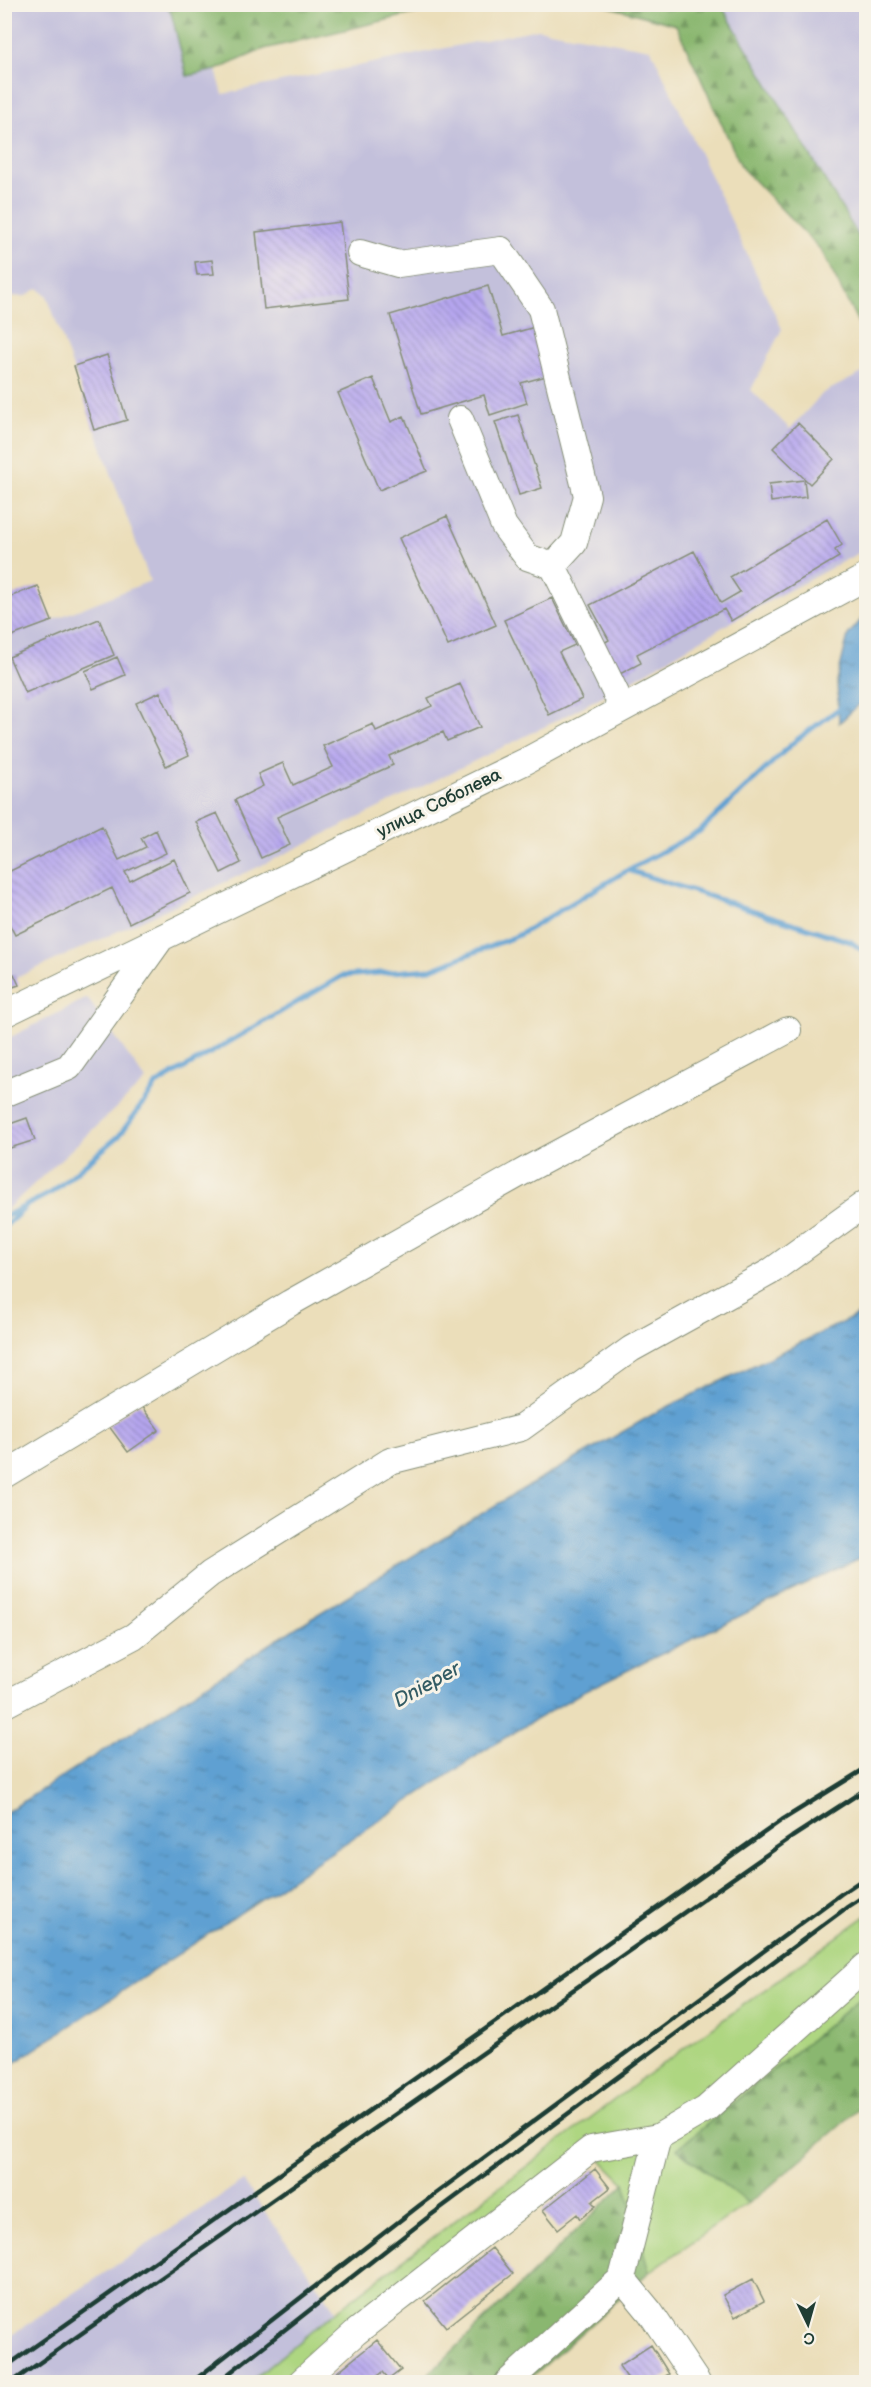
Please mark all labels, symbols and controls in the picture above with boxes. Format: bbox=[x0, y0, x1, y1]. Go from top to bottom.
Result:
street label: улица Соболева bbox=[373, 764, 505, 842]
water label: Dnieper bbox=[390, 1656, 466, 1713]
north arrow bbox=[778, 2294, 838, 2354]
text: С bbox=[803, 2327, 816, 2347]

